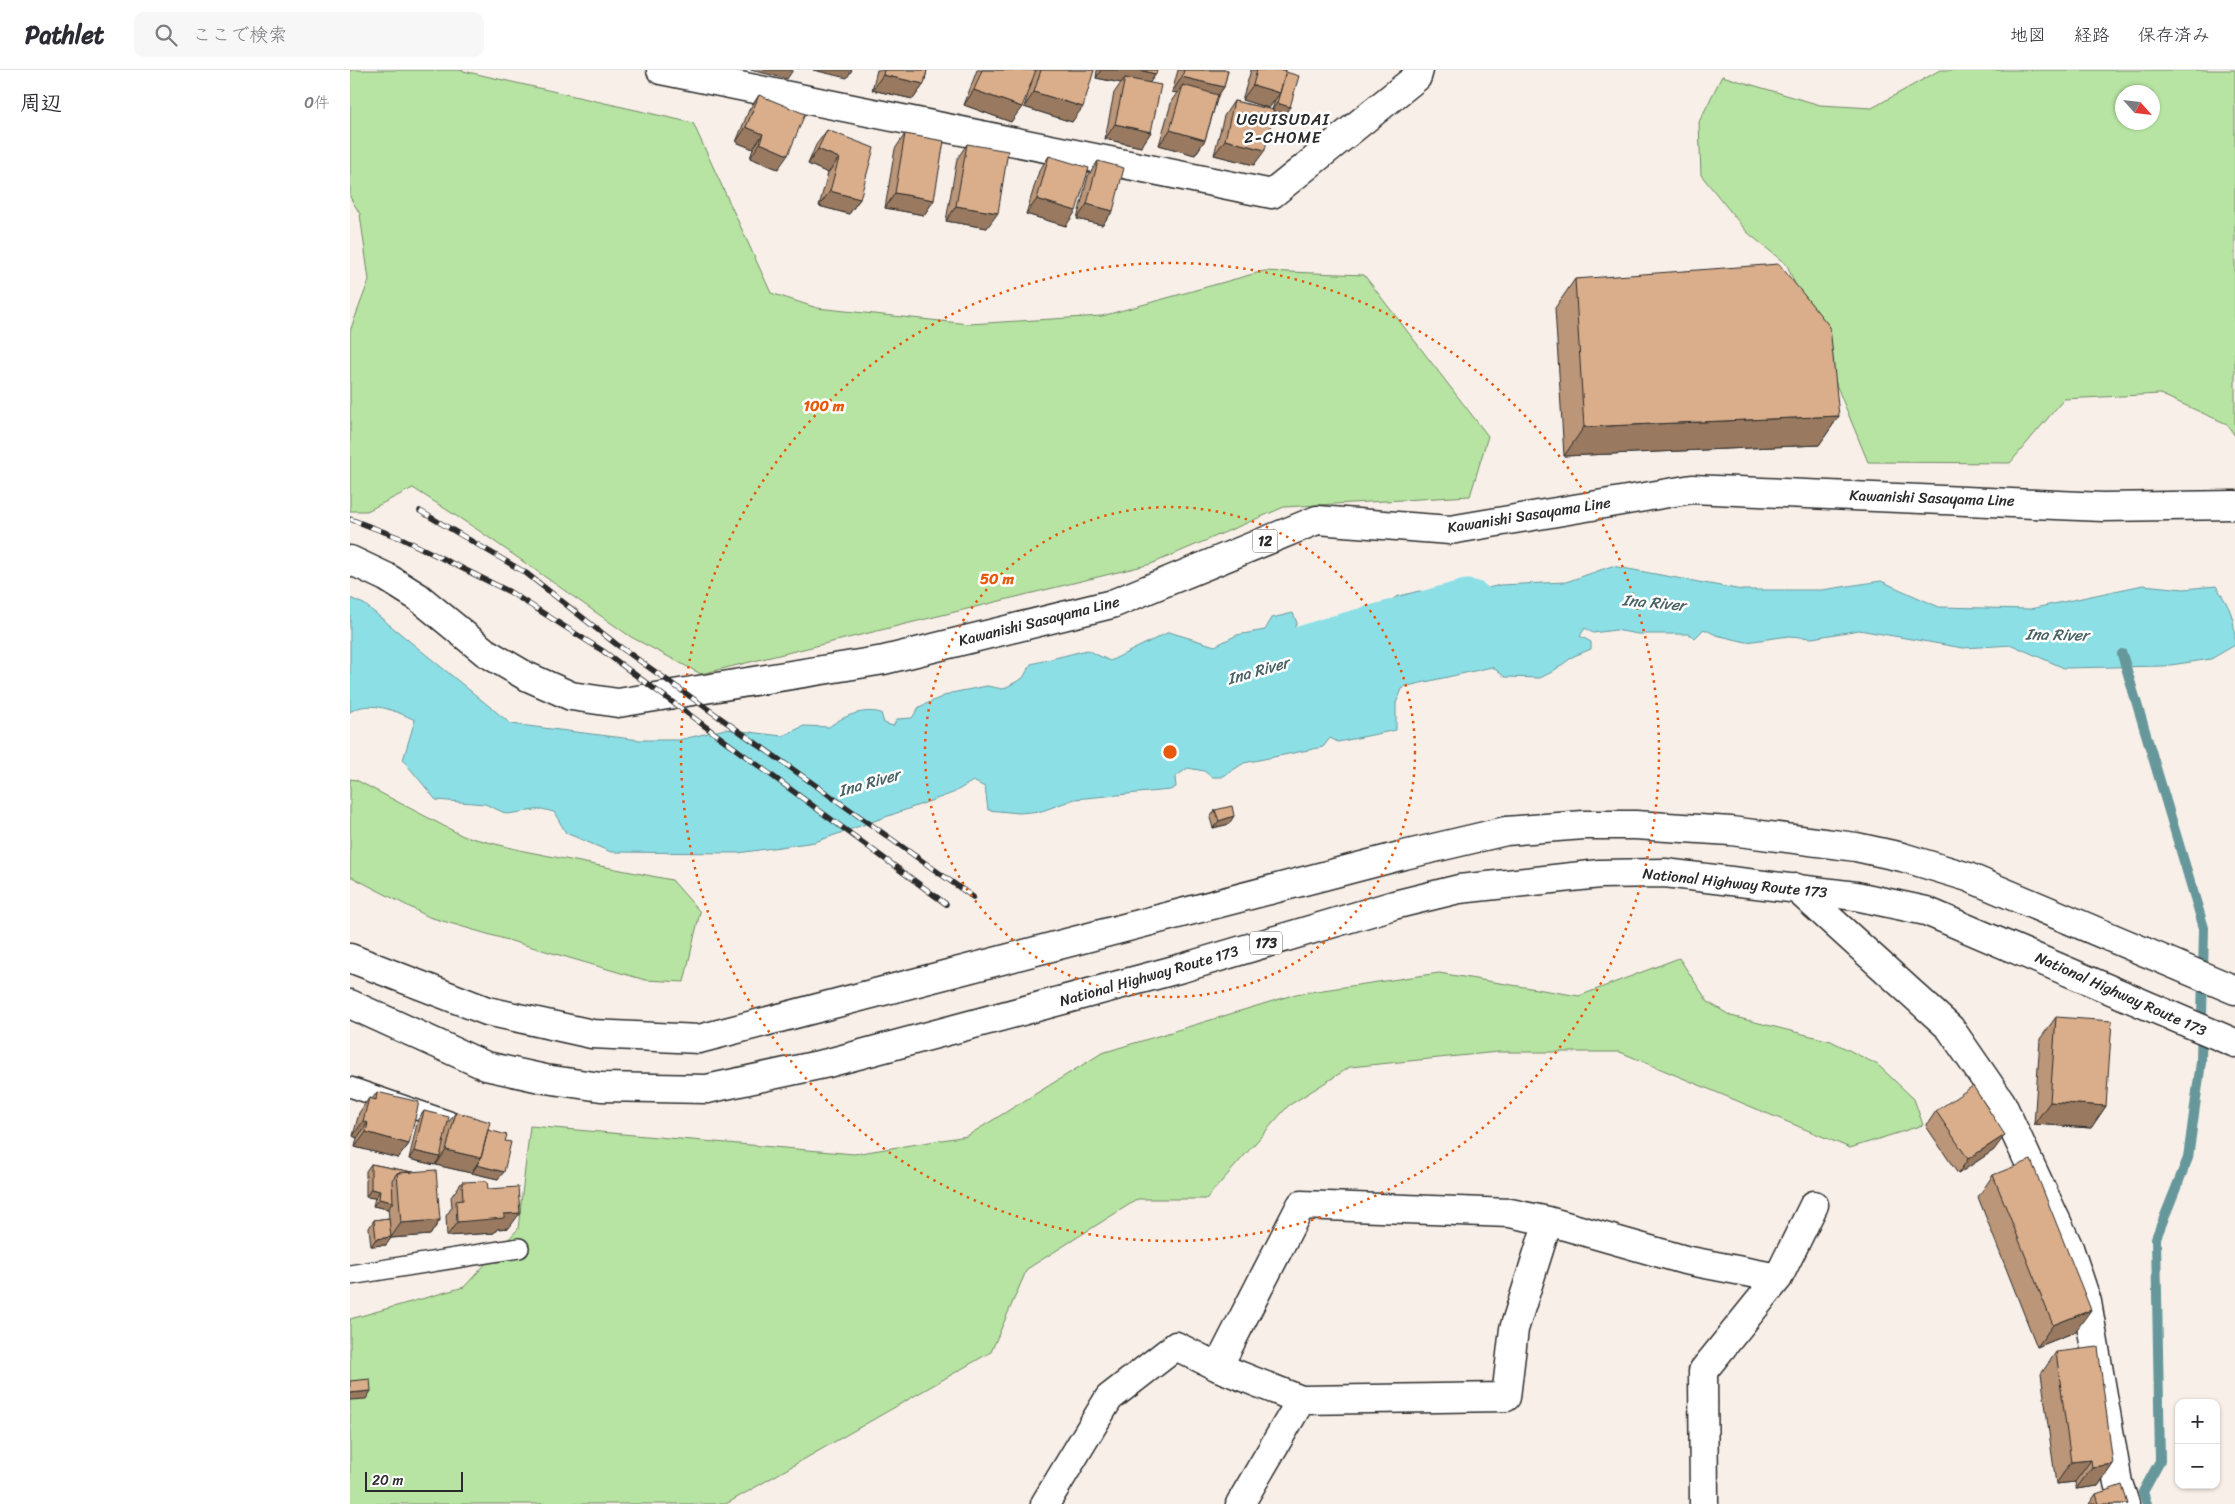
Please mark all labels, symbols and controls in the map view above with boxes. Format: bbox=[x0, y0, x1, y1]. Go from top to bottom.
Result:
search box bbox=[134, 12, 484, 57]
text: Pathlet bbox=[25, 14, 104, 56]
text: ここで検索 bbox=[192, 18, 287, 51]
text: 地図 bbox=[2010, 19, 2046, 51]
text: 経路 bbox=[2074, 19, 2110, 51]
text: 保存済み bbox=[2138, 19, 2210, 51]
icon: search bbox=[152, 21, 180, 49]
text: 周辺 bbox=[20, 84, 62, 122]
north arrow bbox=[2115, 85, 2160, 130]
text: 0件 bbox=[304, 88, 330, 117]
district label: UGUISUDAI 2-CHOME bbox=[1236, 105, 1330, 152]
text: 100 m bbox=[804, 393, 845, 419]
street label: Kawanishi Sasayama Line bbox=[1849, 482, 2015, 514]
street label: Kawanishi Sasayama Line bbox=[1445, 489, 1613, 541]
road number: 12 bbox=[1252, 530, 1278, 552]
text: 50 m bbox=[980, 566, 1015, 592]
water label: Ina River bbox=[1620, 585, 1689, 620]
street label: Kawanishi Sasayama Line bbox=[956, 588, 1123, 654]
water label: Ina River bbox=[2024, 619, 2091, 650]
water label: Ina River bbox=[1223, 647, 1295, 693]
centre of rings bbox=[1161, 743, 1179, 761]
water label: Ina River bbox=[834, 759, 906, 805]
street label: National Highway Route 173 bbox=[1642, 860, 1828, 906]
road number: 173 bbox=[1250, 931, 1282, 954]
street label: National Highway Route 173 bbox=[1056, 938, 1242, 1014]
street label: National Highway Route 173 bbox=[2031, 944, 2211, 1044]
map controls bbox=[2175, 1399, 2220, 1489]
button: + bbox=[2175, 1399, 2220, 1444]
button: − bbox=[2175, 1444, 2220, 1489]
text: 20 m bbox=[372, 1468, 403, 1493]
scale bar bbox=[365, 1469, 462, 1492]

